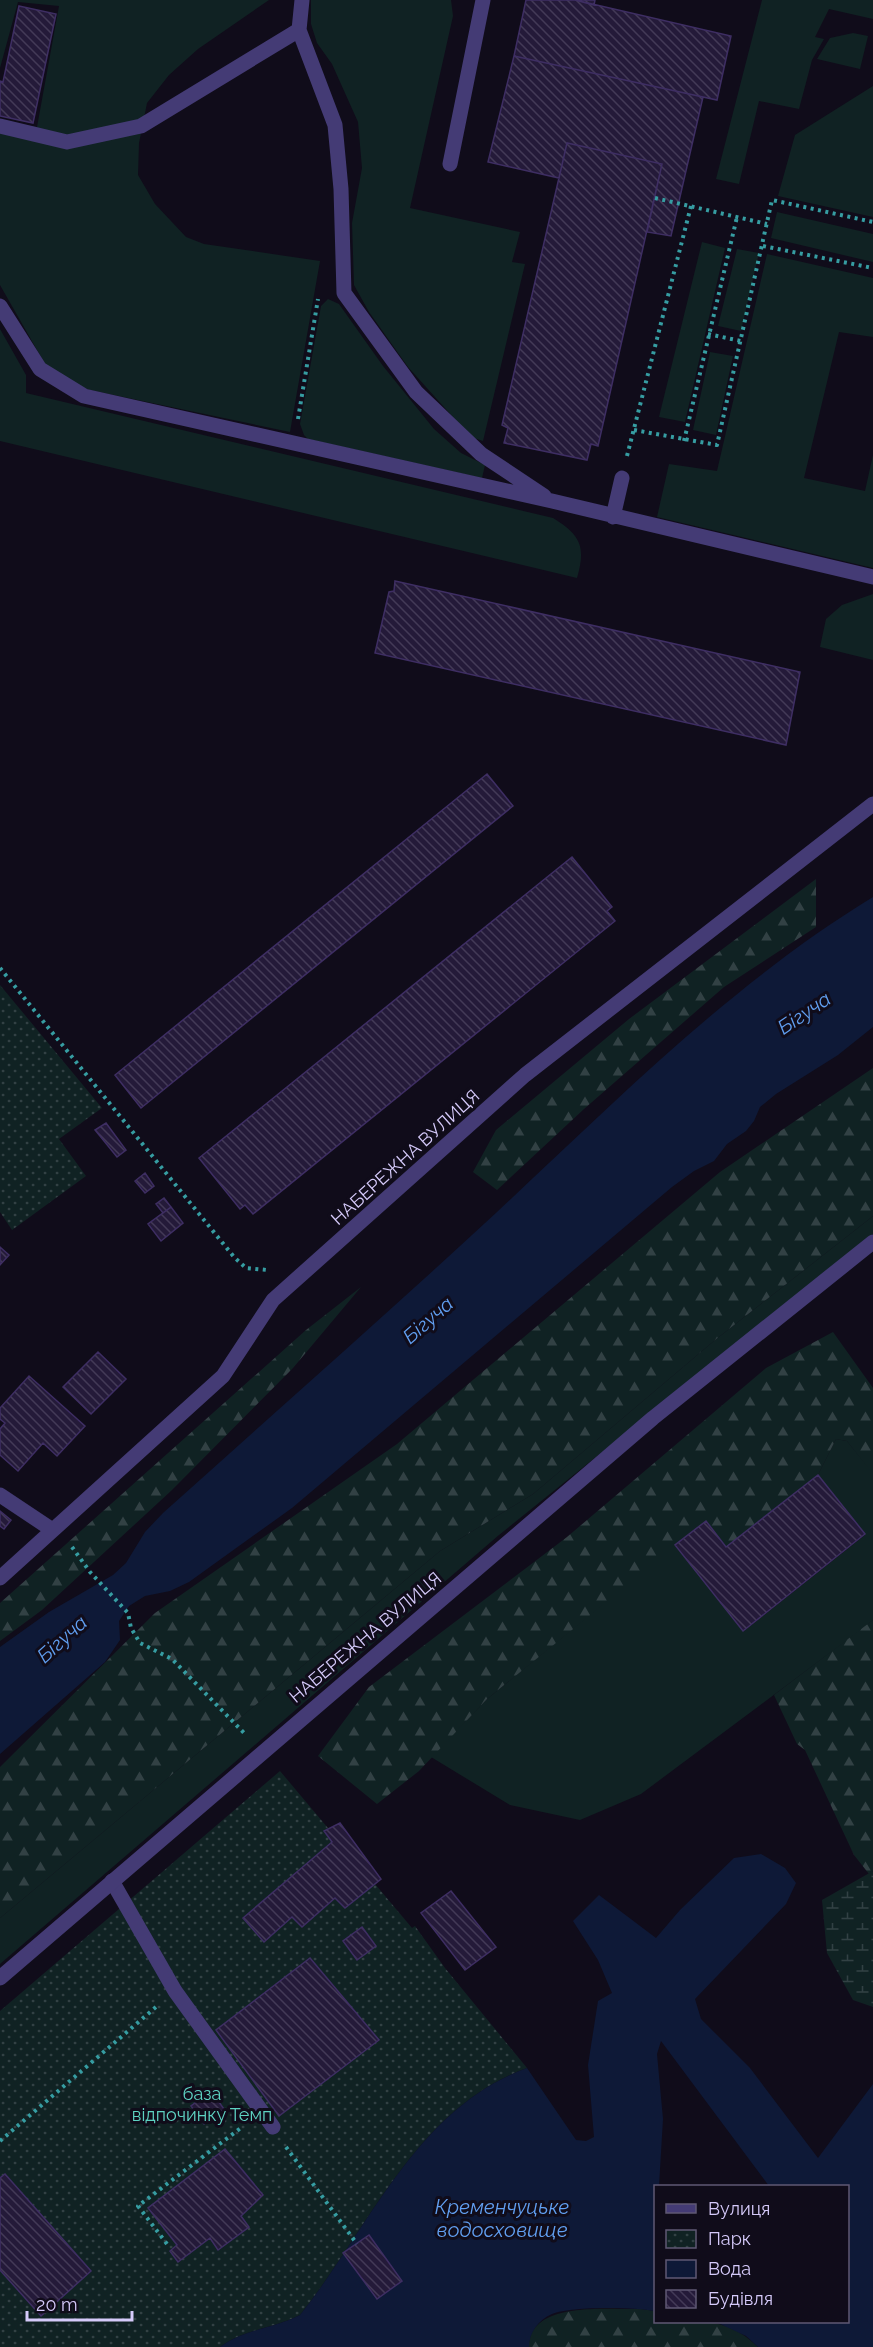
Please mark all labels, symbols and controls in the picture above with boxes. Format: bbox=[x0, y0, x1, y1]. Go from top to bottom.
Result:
water label: Бігуча bbox=[773, 987, 835, 1039]
street label: НАБЕРЕЖНА ВУЛИЦЯ bbox=[327, 1085, 483, 1229]
water label: Бігуча bbox=[398, 1292, 458, 1348]
street label: НАБЕРЕЖНА ВУЛИЦЯ bbox=[285, 1567, 445, 1707]
water label: Бігуча bbox=[32, 1610, 92, 1668]
park label: база відпочинку Темп bbox=[132, 2083, 272, 2125]
legend bbox=[654, 2185, 849, 2323]
water label: Кременчуцьке водосховище bbox=[435, 2195, 569, 2242]
text: Вулиця bbox=[708, 2198, 770, 2219]
text: Парк bbox=[708, 2228, 751, 2249]
text: Вода bbox=[708, 2258, 751, 2279]
scale bar bbox=[27, 2284, 132, 2322]
text: Будівля bbox=[708, 2288, 773, 2309]
text: 20 m bbox=[36, 2294, 78, 2315]

